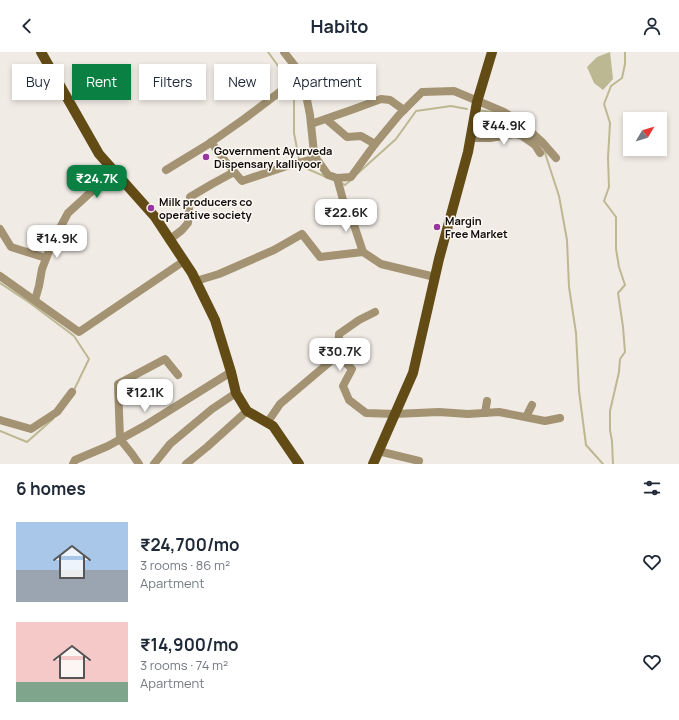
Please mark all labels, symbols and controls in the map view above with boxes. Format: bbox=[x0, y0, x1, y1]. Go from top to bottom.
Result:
text: Habito bbox=[311, 14, 368, 38]
icon: back bbox=[16, 15, 38, 37]
icon: person bbox=[641, 15, 663, 37]
chip: Buy bbox=[12, 64, 64, 100]
chip: Rent bbox=[72, 64, 131, 100]
chip: Filters bbox=[139, 64, 206, 100]
chip: New bbox=[214, 64, 270, 100]
chip: Apartment bbox=[278, 64, 376, 100]
pin: ₹44.9K bbox=[471, 112, 537, 146]
north arrow bbox=[623, 112, 667, 156]
map controls bbox=[623, 112, 667, 156]
text: ₹44.9K bbox=[482, 116, 526, 134]
place label: Government Ayurveda Dispensary kalliyoor bbox=[214, 143, 332, 171]
marker: Government Ayurveda Dispensary kalliyoor bbox=[201, 152, 211, 162]
pin: ₹24.7K bbox=[64, 165, 130, 199]
text: ₹24.7K bbox=[76, 169, 118, 187]
place label: Milk producers co operative society bbox=[159, 194, 253, 222]
pin: ₹22.6K bbox=[313, 199, 379, 233]
marker: Milk producers co operative society bbox=[146, 203, 156, 213]
text: ₹22.6K bbox=[324, 203, 368, 221]
place label: Margin Free Market bbox=[445, 213, 508, 241]
marker: Margin Free Market bbox=[432, 222, 442, 232]
pin: ₹14.9K bbox=[24, 225, 90, 259]
text: ₹14.9K bbox=[36, 229, 78, 247]
pin: ₹30.7K bbox=[307, 338, 373, 372]
text: ₹30.7K bbox=[318, 342, 362, 360]
pin: ₹12.1K bbox=[112, 379, 178, 413]
text: ₹12.1K bbox=[126, 383, 164, 401]
text: 6 homes bbox=[16, 477, 86, 500]
icon: filters bbox=[641, 477, 663, 499]
text: ₹24,700/mo bbox=[140, 533, 239, 556]
icon: home bbox=[48, 538, 96, 586]
icon: heart bbox=[641, 551, 663, 573]
text: 3 rooms · 86 m² bbox=[140, 556, 230, 574]
text: Apartment bbox=[140, 574, 204, 592]
text: ₹14,900/mo bbox=[140, 633, 239, 656]
icon: home bbox=[48, 638, 96, 686]
icon: heart bbox=[641, 651, 663, 673]
text: 3 rooms · 74 m² bbox=[140, 656, 228, 674]
text: Apartment bbox=[140, 674, 204, 692]

